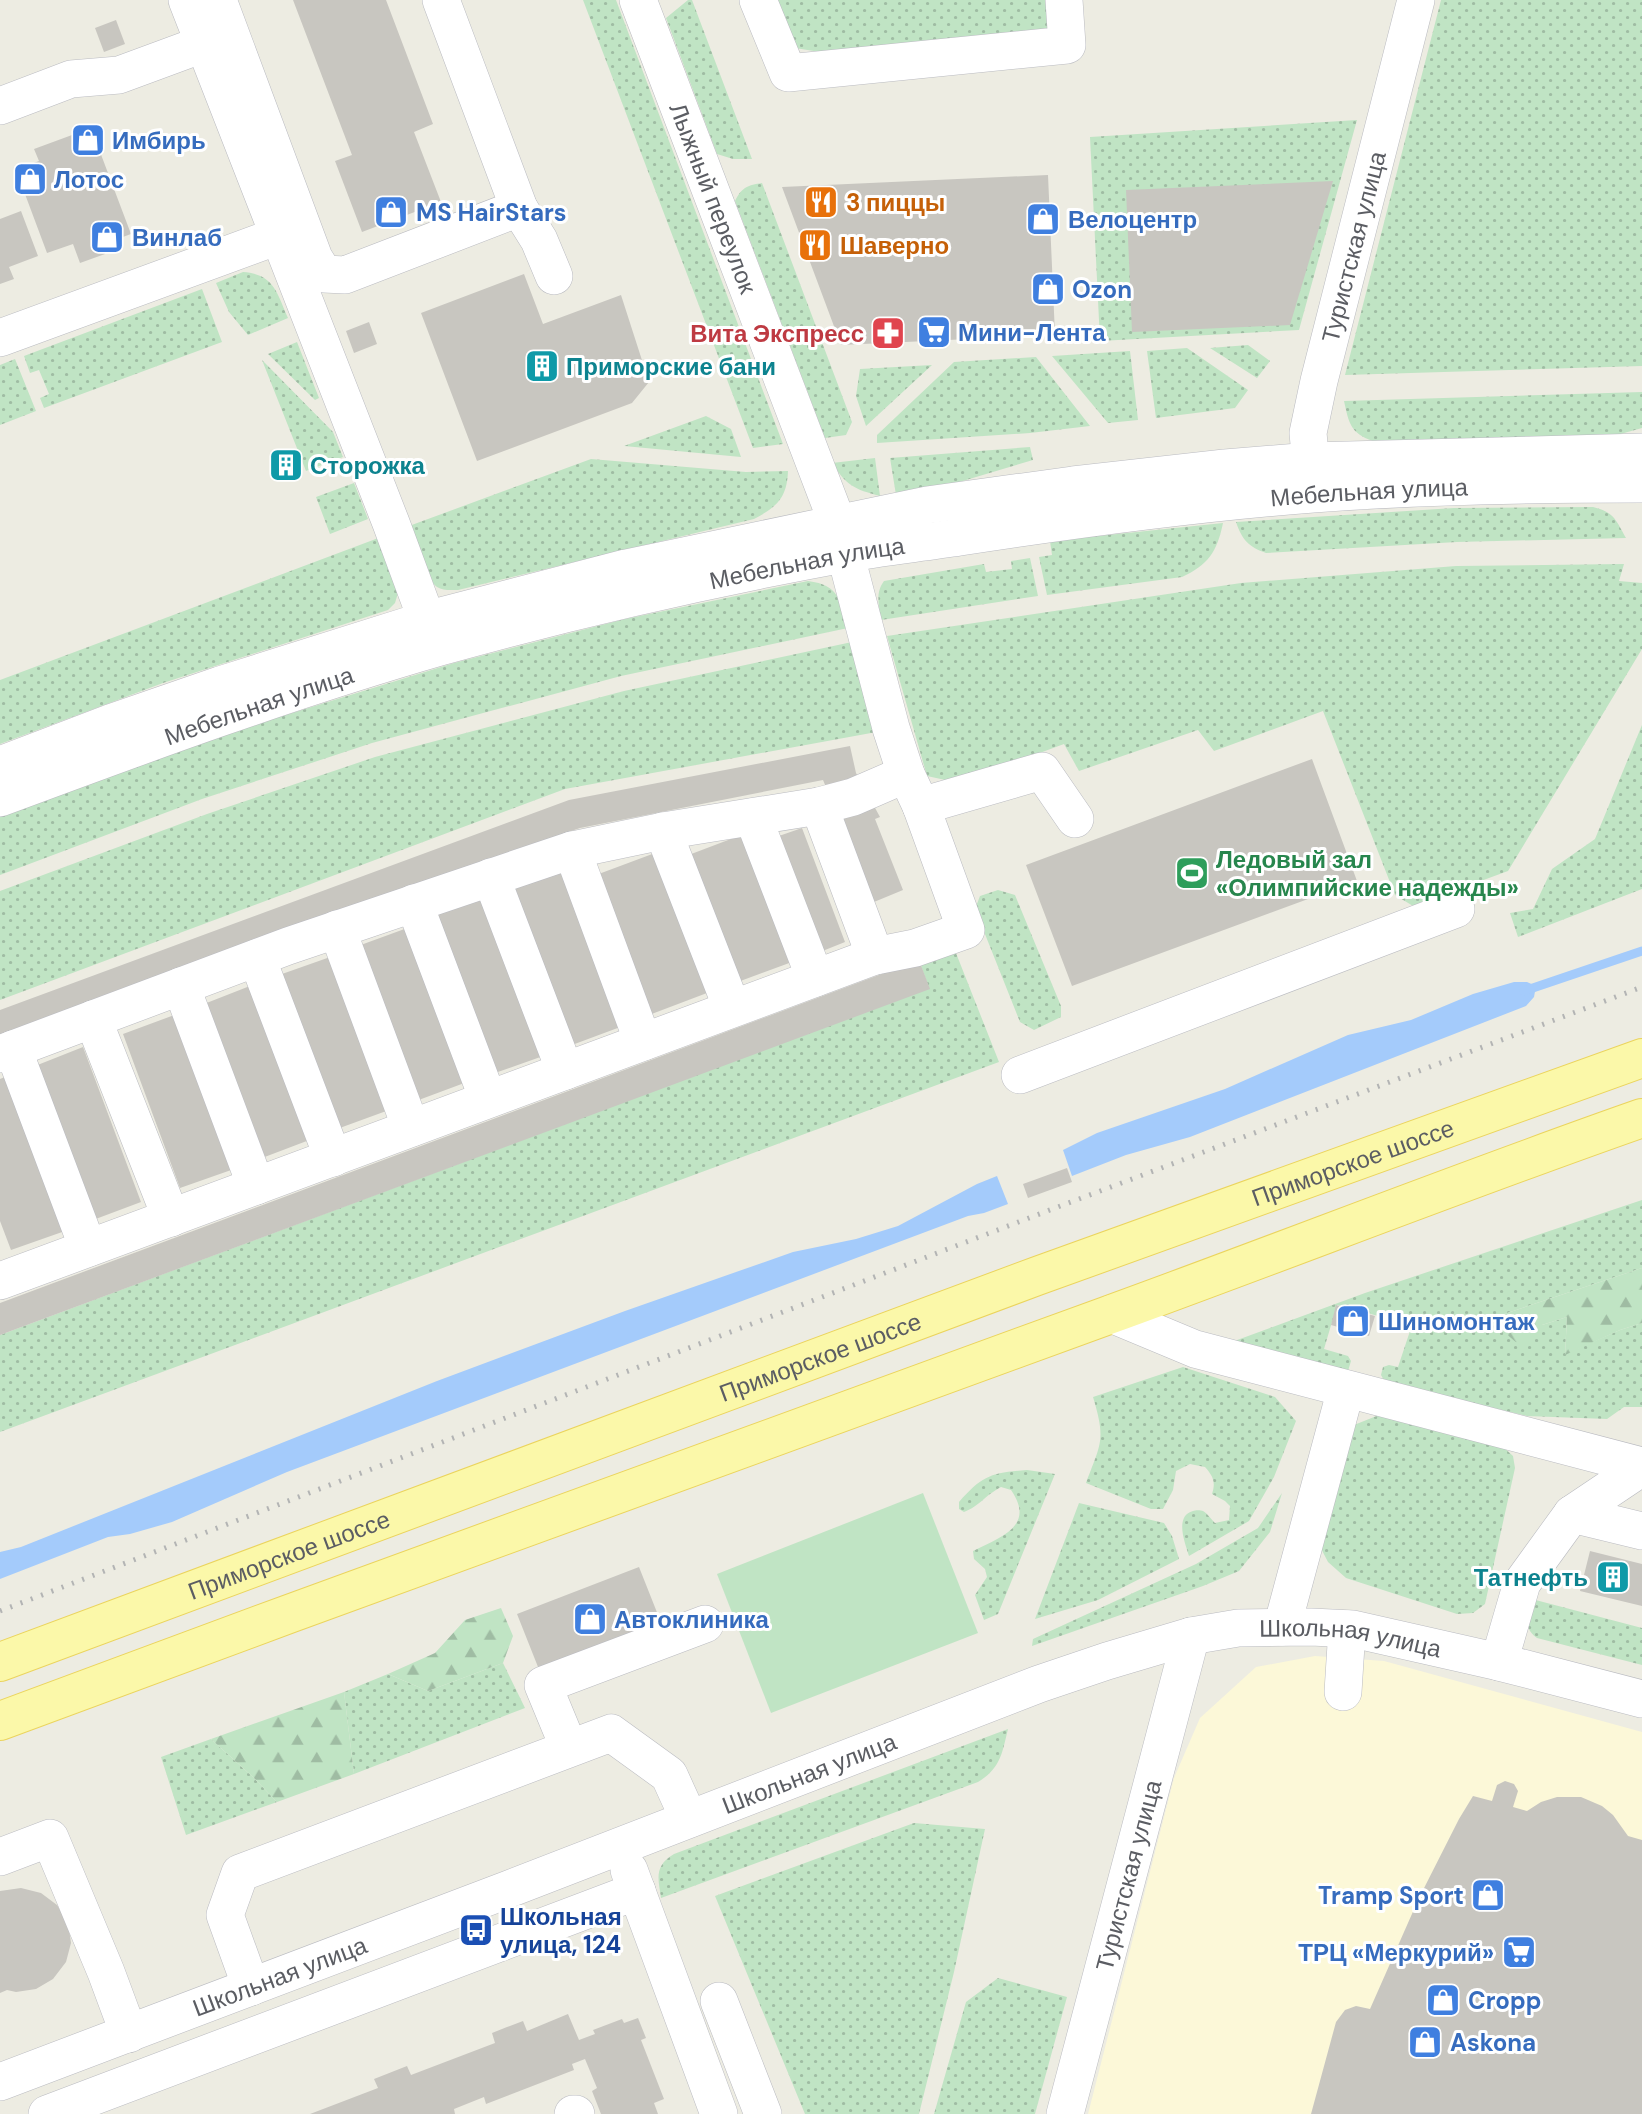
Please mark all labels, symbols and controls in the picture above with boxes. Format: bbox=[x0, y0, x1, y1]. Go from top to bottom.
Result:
street label: Лыжный переулок bbox=[662, 98, 764, 298]
shop icon: Имбирь bbox=[69, 121, 107, 159]
place label: Имбирь bbox=[112, 125, 206, 156]
street label: Туристская улица bbox=[1314, 147, 1393, 346]
shop icon: Лотос bbox=[11, 160, 49, 198]
place label: Лотос bbox=[54, 164, 124, 195]
restaurant icon: 3 пиццы bbox=[802, 183, 840, 221]
place label: 3 пиццы bbox=[846, 187, 945, 218]
shop icon: MS HairStars bbox=[372, 193, 410, 231]
place label: MS HairStars bbox=[416, 197, 567, 228]
shop icon: Велоцентр bbox=[1024, 200, 1062, 238]
place label: Велоцентр bbox=[1068, 204, 1197, 235]
shop icon: Винлаб bbox=[88, 218, 126, 256]
place label: Винлаб bbox=[132, 222, 222, 253]
restaurant icon: Шаверно bbox=[796, 226, 834, 264]
place label: Шаверно bbox=[840, 230, 949, 261]
shop icon: Ozon bbox=[1029, 270, 1067, 308]
place label: Ozon bbox=[1072, 274, 1132, 305]
supermarket icon: Мини-Лента bbox=[915, 313, 953, 351]
pharmacy icon: Вита Экспресс bbox=[869, 314, 907, 352]
place label: Мини-Лента bbox=[958, 317, 1106, 348]
place label: Вита Экспресс bbox=[690, 318, 864, 349]
building icon: Приморские бани bbox=[523, 347, 561, 385]
place label: Приморские бани bbox=[566, 351, 776, 382]
building icon: Сторожка bbox=[267, 446, 305, 484]
place label: Сторожка bbox=[310, 450, 425, 481]
street label: Мебельная улица bbox=[1269, 471, 1469, 513]
street label: Мебельная улица bbox=[706, 529, 907, 596]
street label: Мебельная улица bbox=[160, 659, 358, 752]
place label: Ледовый зал «Олимпийские надежды» bbox=[1216, 844, 1519, 903]
sports icon: Ледовый зал «Олимпийские надежды» bbox=[1173, 854, 1211, 892]
street label: Приморское шоссе bbox=[1247, 1112, 1458, 1213]
shop icon: Шиномонтаж bbox=[1334, 1302, 1372, 1340]
street label: Приморское шоссе bbox=[715, 1305, 925, 1408]
place label: Шиномонтаж bbox=[1378, 1306, 1535, 1337]
street label: Приморское шоссе bbox=[183, 1503, 394, 1606]
building icon: Татнефть bbox=[1594, 1558, 1632, 1596]
place label: Татнефть bbox=[1474, 1562, 1588, 1593]
shop icon: Автоклиника bbox=[571, 1600, 609, 1638]
place label: Автоклиника bbox=[614, 1604, 769, 1635]
street label: Школьная улица bbox=[1259, 1611, 1445, 1664]
street label: Школьная улица bbox=[718, 1725, 901, 1821]
street label: Туристская улица bbox=[1088, 1776, 1168, 1974]
shop icon: Tramp Sport bbox=[1469, 1876, 1507, 1914]
place label: Tramp Sport bbox=[1318, 1880, 1464, 1911]
place label: Школьная улица, 124 bbox=[500, 1901, 622, 1960]
bus stop icon: Школьная улица, 124 bbox=[457, 1911, 495, 1949]
street label: Школьная улица bbox=[188, 1929, 372, 2023]
supermarket icon: ТРЦ «Меркурий» bbox=[1500, 1933, 1538, 1971]
place label: ТРЦ «Меркурий» bbox=[1298, 1937, 1494, 1968]
shop icon: Cropp bbox=[1424, 1981, 1462, 2019]
place label: Cropp bbox=[1468, 1985, 1541, 2016]
shop icon: Askona bbox=[1406, 2023, 1444, 2061]
place label: Askona bbox=[1450, 2027, 1536, 2058]

